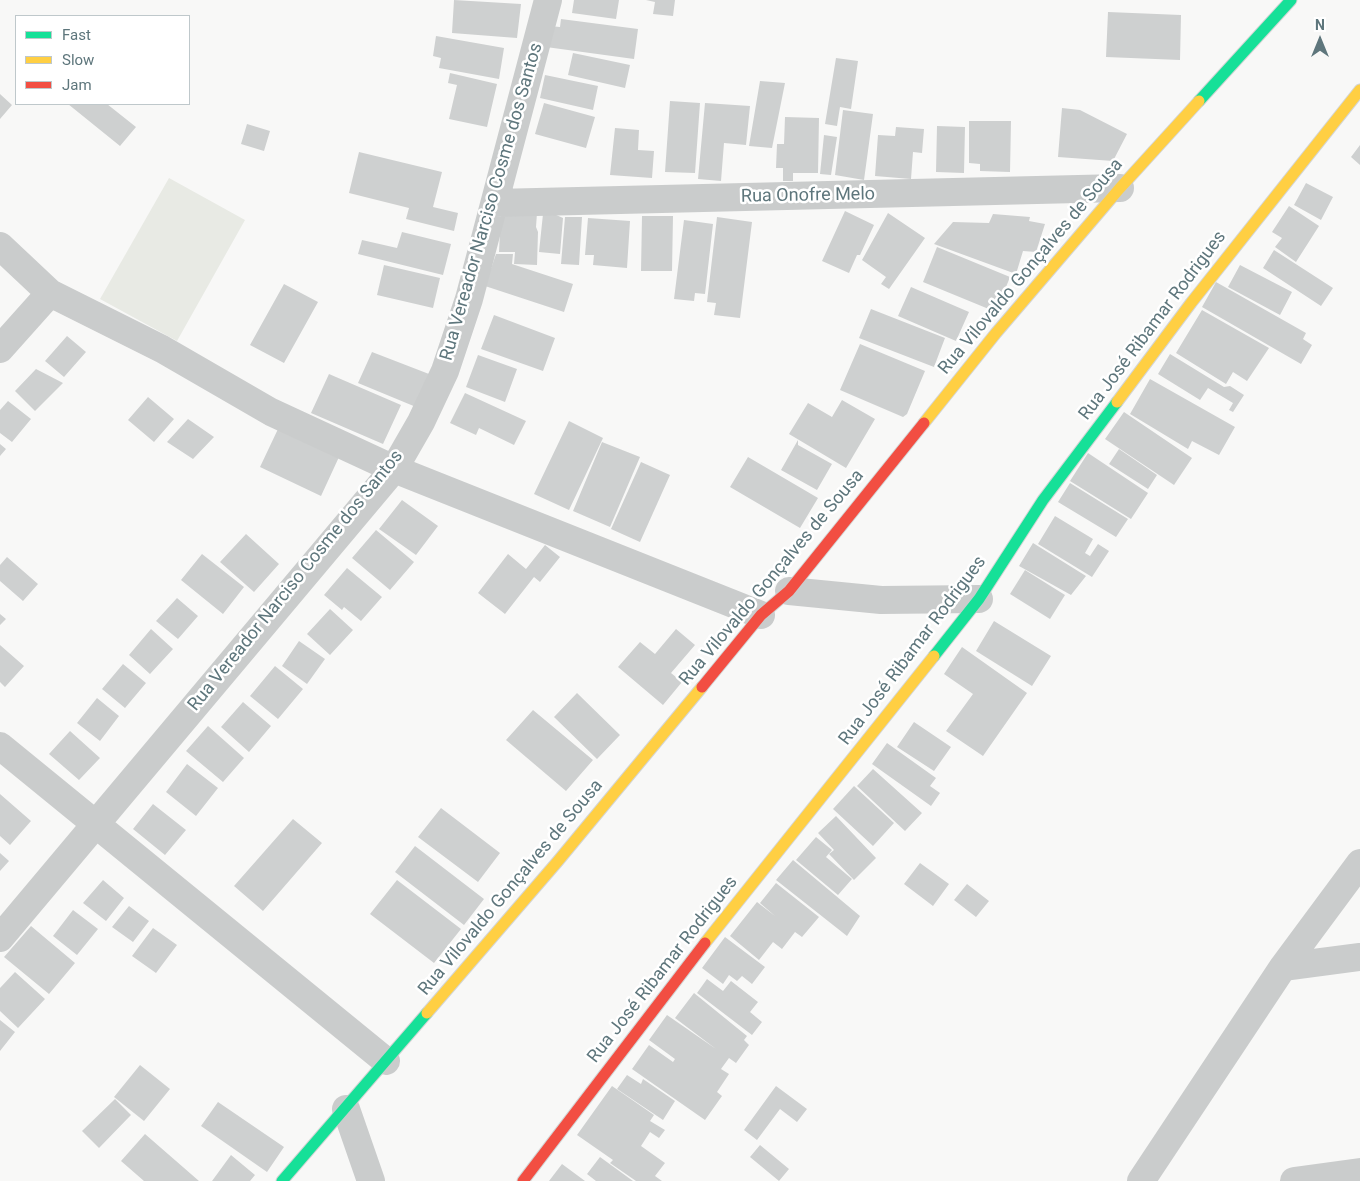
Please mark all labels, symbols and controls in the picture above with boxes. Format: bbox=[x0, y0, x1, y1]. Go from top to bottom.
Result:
legend bbox=[15, 15, 190, 105]
north arrow bbox=[1295, 15, 1345, 65]
text: N bbox=[1315, 17, 1325, 33]
text: Fast bbox=[62, 26, 91, 44]
street label: Rua Vereador Narciso Cosme dos Santos bbox=[436, 41, 548, 363]
text: Slow bbox=[62, 51, 94, 69]
text: Jam bbox=[62, 76, 92, 94]
street label: Rua Vilovaldo Gonçalves de Sousa bbox=[934, 155, 1128, 379]
street label: Rua Onofre Melo bbox=[741, 184, 875, 208]
street label: Rua José Ribamar Rodrigues bbox=[1075, 227, 1231, 425]
street label: Rua Vereador Narciso Cosme dos Santos bbox=[184, 446, 408, 716]
street label: Rua Vilovaldo Gonçalves de Sousa bbox=[675, 466, 869, 690]
street label: Rua José Ribamar Rodrigues bbox=[835, 552, 991, 750]
street label: Rua Vilovaldo Gonçalves de Sousa bbox=[414, 776, 608, 1000]
street label: Rua José Ribamar Rodrigues bbox=[583, 872, 743, 1068]

